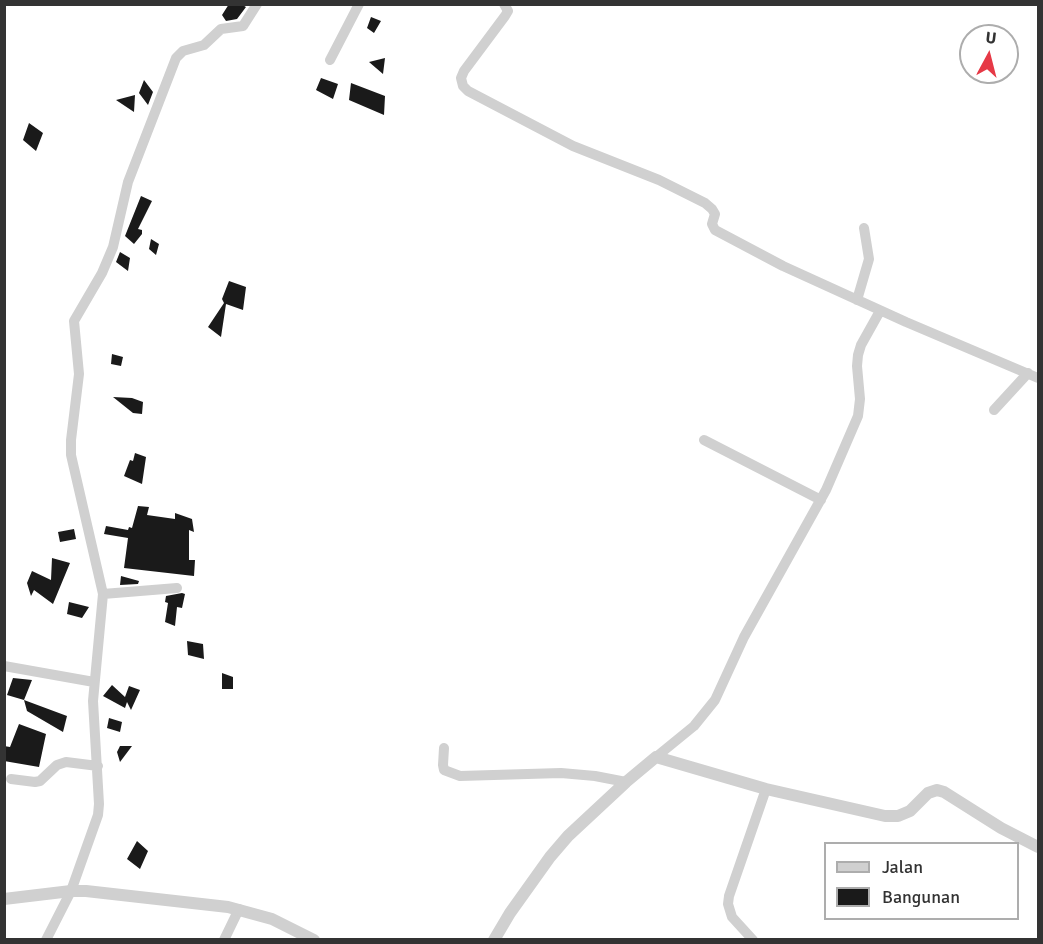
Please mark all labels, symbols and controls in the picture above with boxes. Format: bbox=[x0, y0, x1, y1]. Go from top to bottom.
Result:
north arrow bbox=[959, 24, 1019, 84]
text: U bbox=[984, 28, 998, 49]
legend bbox=[824, 842, 1019, 920]
text: Jalan bbox=[882, 856, 923, 878]
text: Bangunan bbox=[882, 886, 960, 908]

